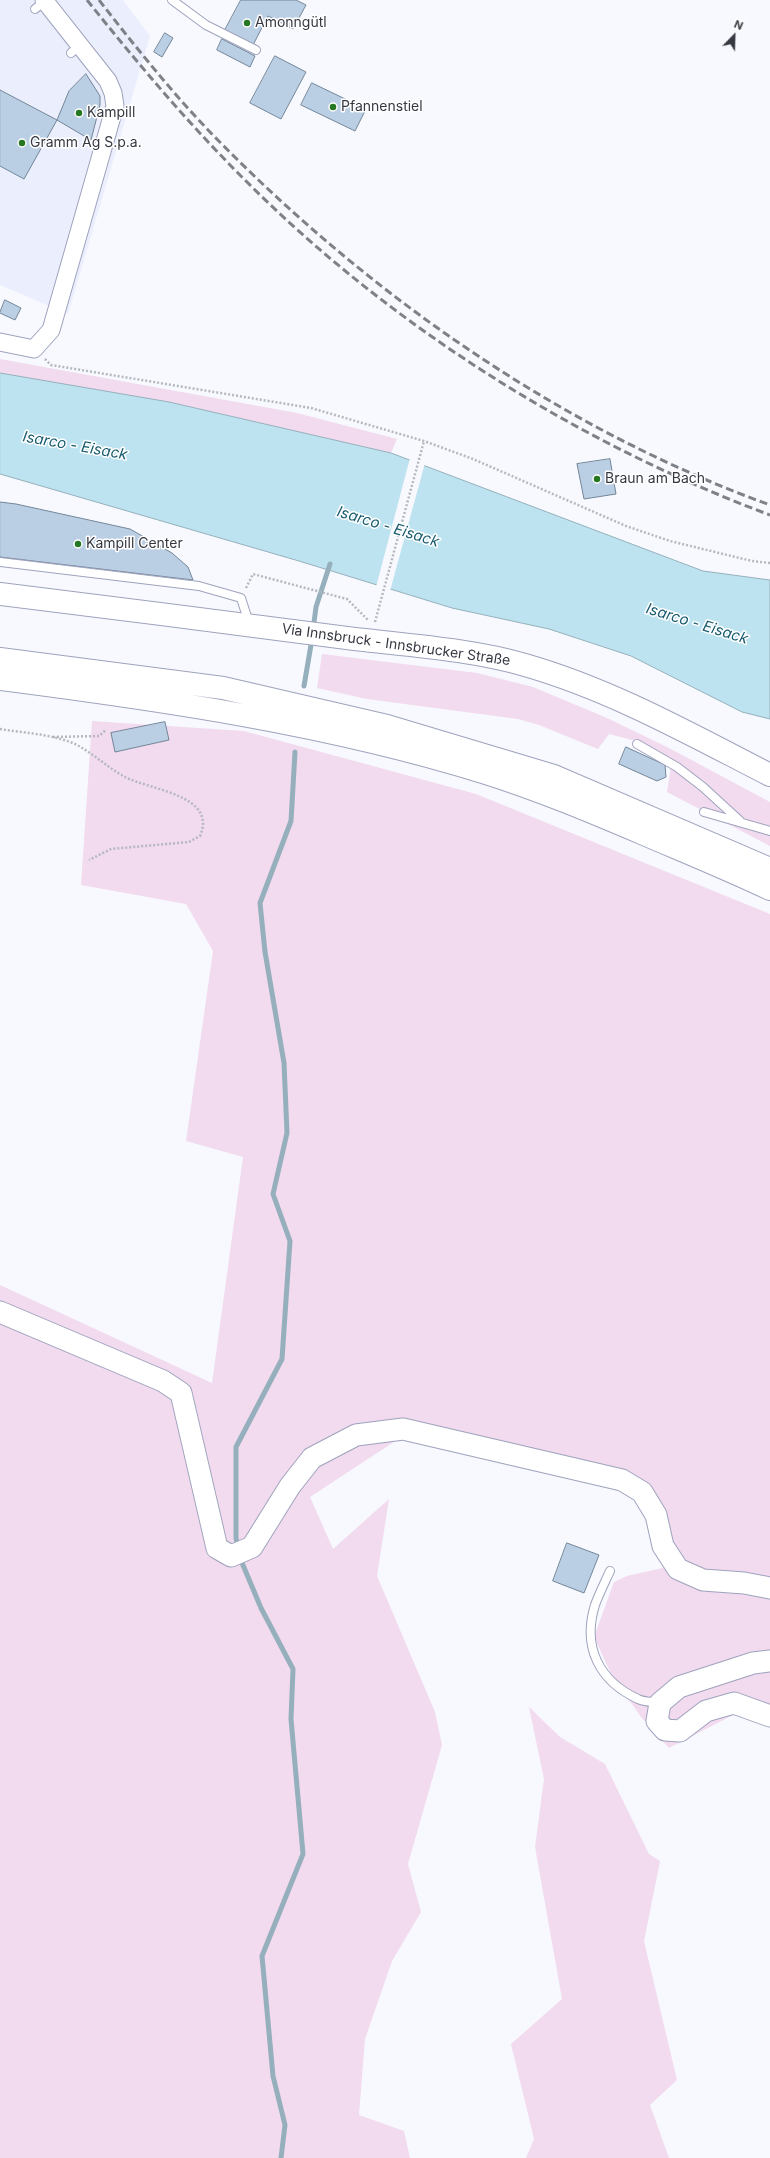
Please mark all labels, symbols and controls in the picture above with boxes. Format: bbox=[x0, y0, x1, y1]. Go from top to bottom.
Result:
place label: Amonngütl bbox=[255, 15, 327, 31]
north arrow bbox=[714, 16, 754, 56]
text: N bbox=[732, 17, 745, 33]
marker: Amonngütl bbox=[242, 18, 252, 28]
place label: Pfannenstiel bbox=[341, 99, 423, 115]
marker: Pfannenstiel bbox=[328, 102, 338, 112]
place label: Kampill bbox=[87, 105, 135, 121]
marker: Kampill bbox=[74, 108, 84, 118]
place label: Gramm Ag S.p.a. bbox=[30, 135, 142, 151]
marker: Gramm Ag S.p.a. bbox=[17, 138, 27, 148]
water label: Isarco - Eisack bbox=[21, 428, 129, 464]
place label: Braun am Bach bbox=[605, 471, 705, 487]
marker: Braun am Bach bbox=[592, 474, 602, 484]
water label: Isarco - Eisack bbox=[335, 503, 441, 551]
place label: Kampill Center bbox=[86, 536, 183, 552]
marker: Kampill Center bbox=[73, 539, 83, 549]
water label: Isarco - Eisack bbox=[644, 600, 750, 648]
street label: Via Innsbruck - Innsbrucker Straße bbox=[281, 621, 511, 669]

